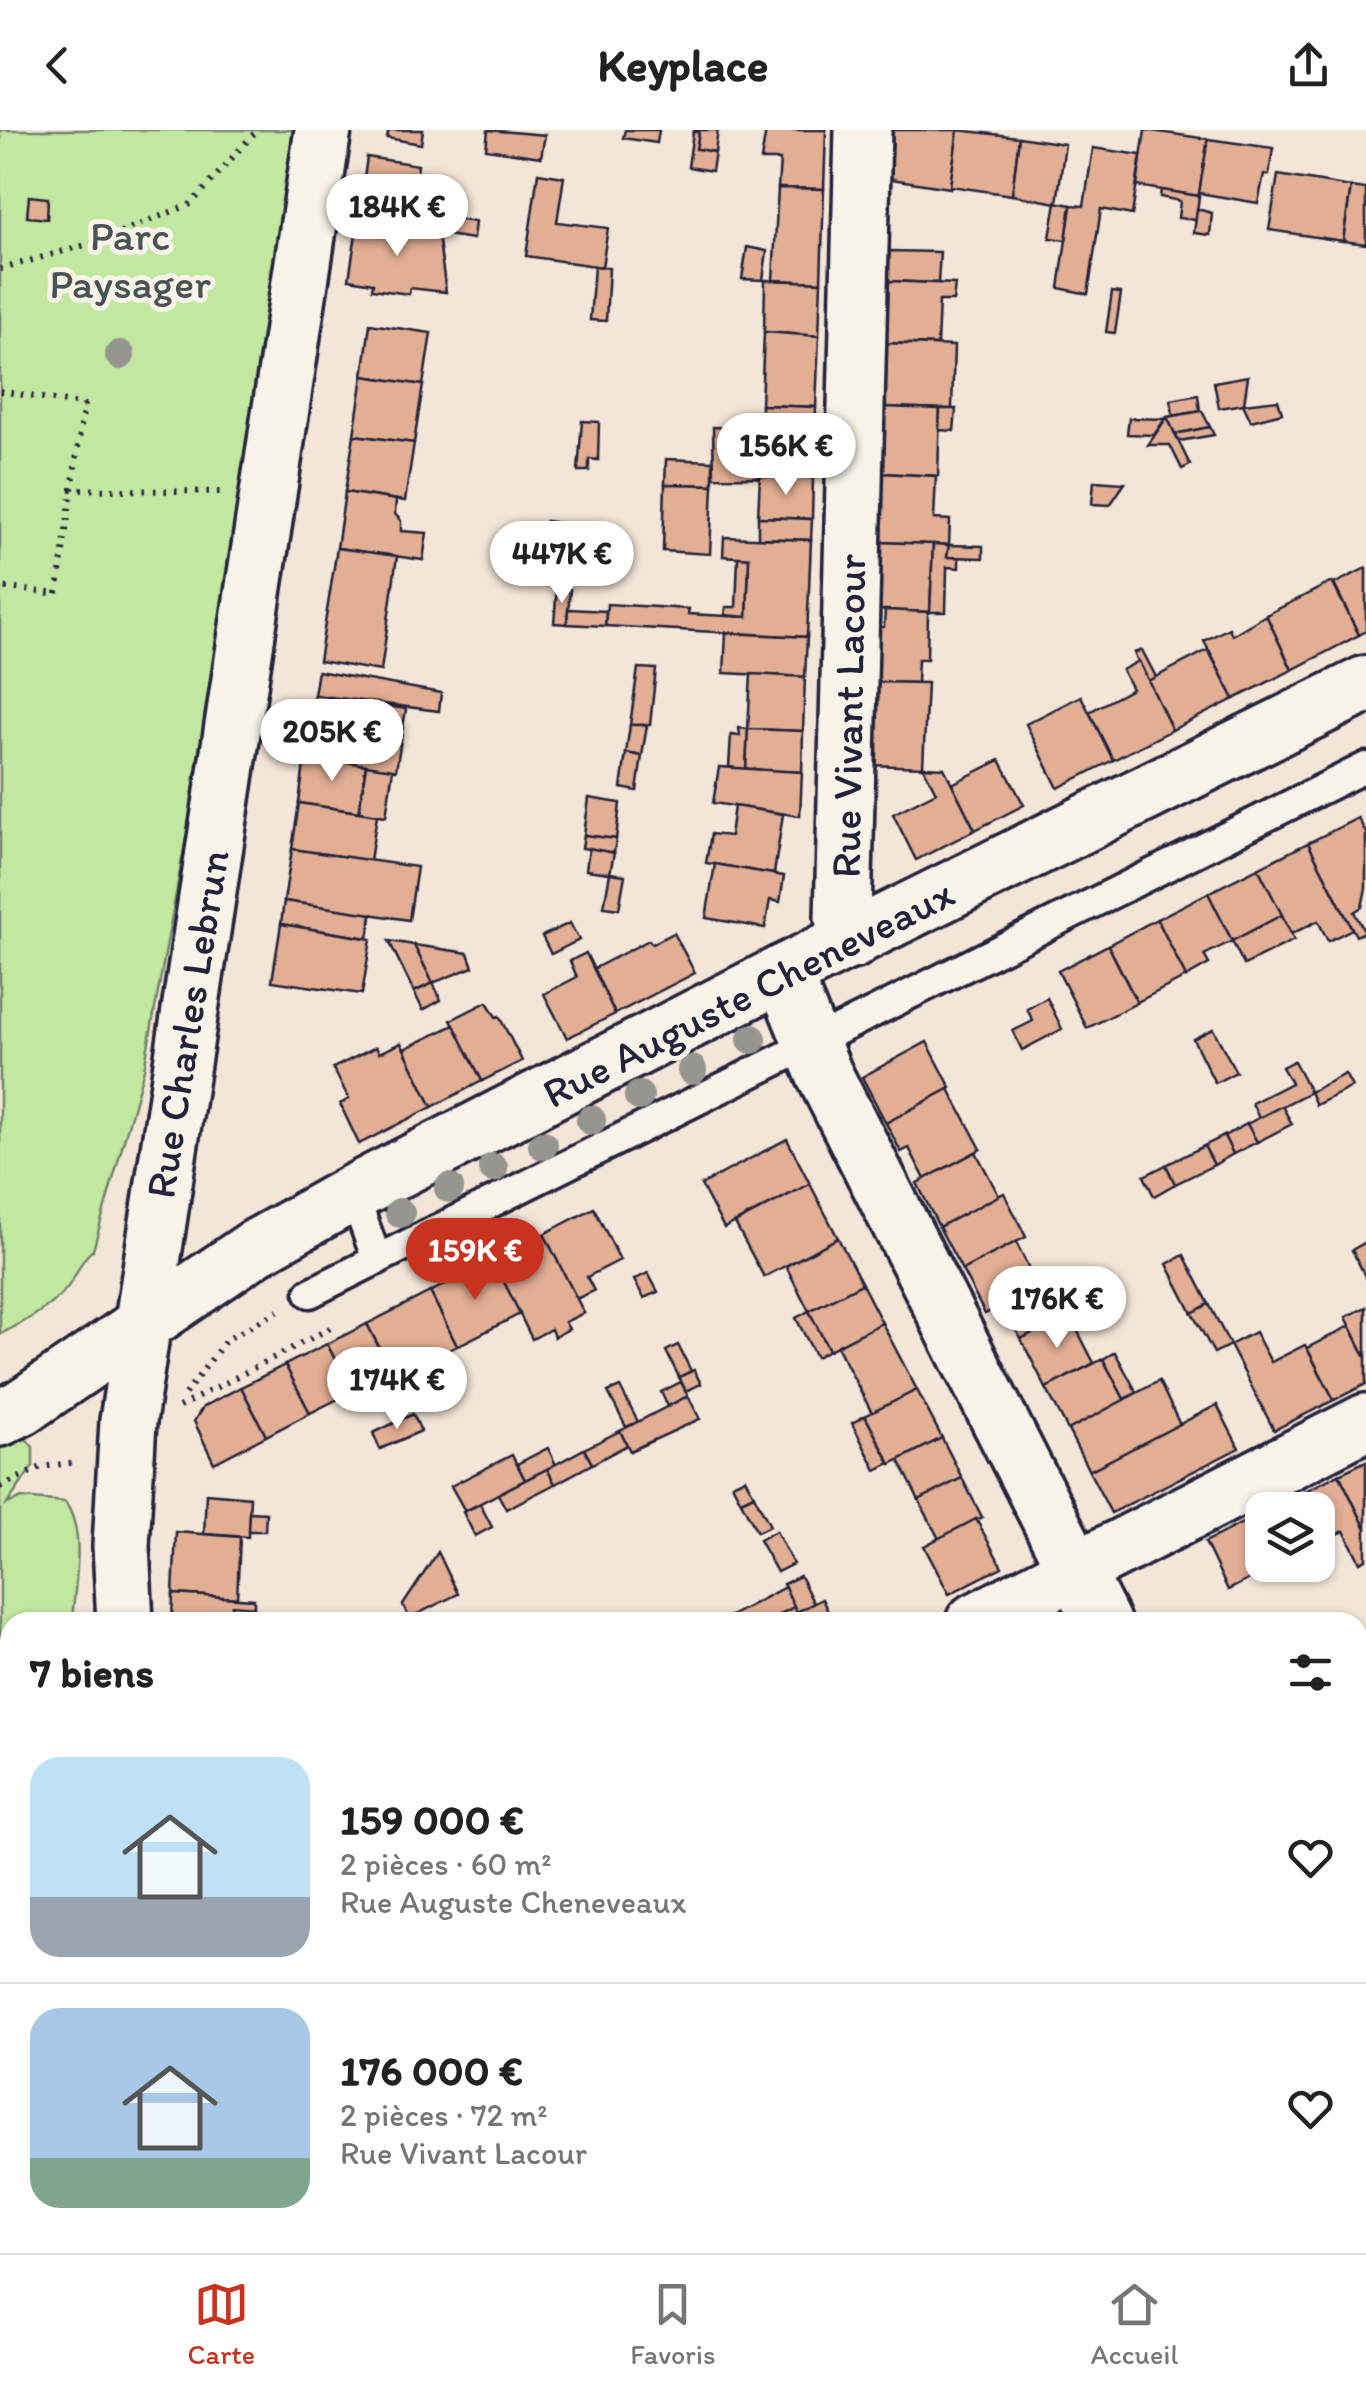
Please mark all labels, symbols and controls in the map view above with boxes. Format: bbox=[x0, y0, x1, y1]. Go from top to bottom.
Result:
icon: back bbox=[30, 38, 85, 93]
text: Keyplace bbox=[598, 38, 768, 92]
icon: share bbox=[1281, 38, 1336, 93]
pin: 184K € bbox=[316, 174, 478, 259]
text: 184K € bbox=[348, 187, 446, 225]
park label: Parc Paysager bbox=[49, 210, 211, 309]
pin: 156K € bbox=[705, 413, 867, 498]
text: 156K € bbox=[739, 426, 833, 464]
pin: 447K € bbox=[481, 521, 643, 606]
text: 447K € bbox=[512, 534, 612, 572]
street label: Rue Vivant Lacour bbox=[820, 553, 876, 878]
pin: 205K € bbox=[251, 699, 413, 784]
text: 205K € bbox=[282, 712, 382, 750]
street label: Rue Charles Lebrun bbox=[134, 846, 240, 1202]
street label: Rue Auguste Cheneveaux bbox=[534, 867, 962, 1119]
pin: 159K € bbox=[394, 1218, 556, 1303]
text: 159K € bbox=[428, 1231, 522, 1269]
pin: 176K € bbox=[976, 1266, 1138, 1351]
text: 176K € bbox=[1010, 1279, 1104, 1317]
pin: 174K € bbox=[316, 1347, 478, 1432]
text: 174K € bbox=[349, 1360, 445, 1398]
map controls bbox=[1245, 1492, 1335, 1582]
button: layers bbox=[1245, 1492, 1335, 1582]
icon: filters bbox=[1283, 1645, 1338, 1700]
text: 7 biens bbox=[30, 1647, 154, 1698]
text: 159 000 € bbox=[340, 1794, 524, 1845]
icon: home bbox=[110, 1797, 230, 1917]
icon: heart bbox=[1283, 1830, 1338, 1885]
text: 2 pièces · 60 m² bbox=[340, 1845, 551, 1883]
text: Rue Auguste Cheneveaux bbox=[340, 1883, 686, 1921]
text: 176 000 € bbox=[340, 2045, 523, 2096]
icon: home bbox=[110, 2048, 230, 2168]
icon: heart bbox=[1283, 2081, 1338, 2136]
text: 2 pièces · 72 m² bbox=[340, 2096, 547, 2134]
text: Rue Vivant Lacour bbox=[340, 2134, 587, 2172]
tab: Carte bbox=[188, 2277, 255, 2371]
tab: Favoris bbox=[630, 2277, 716, 2371]
tab: Accueil bbox=[1091, 2277, 1178, 2371]

